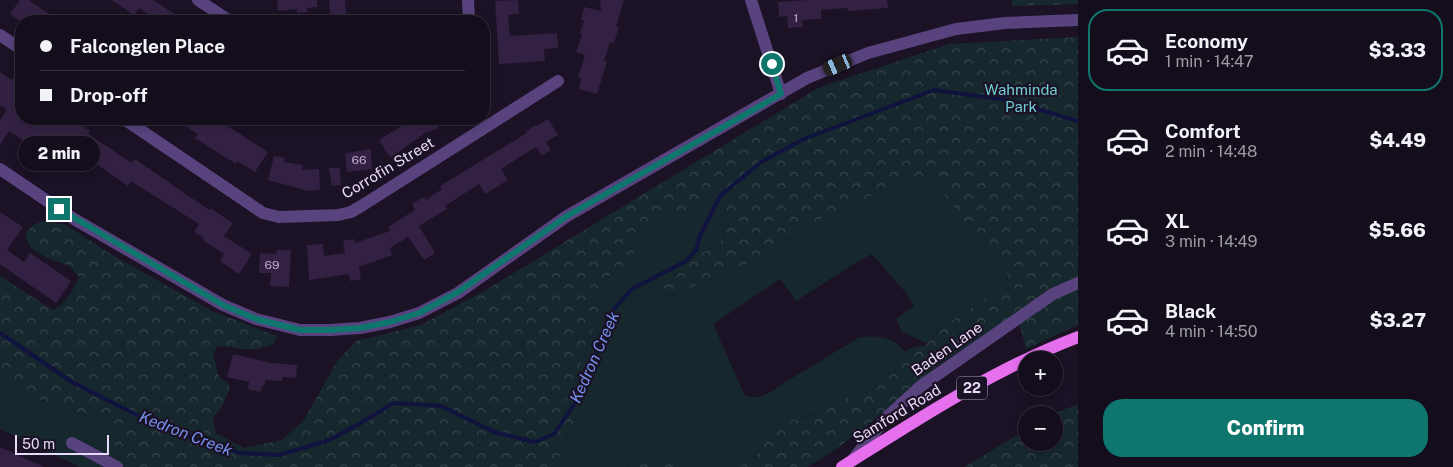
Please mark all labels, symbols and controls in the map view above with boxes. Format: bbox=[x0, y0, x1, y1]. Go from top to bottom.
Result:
house number: 1 bbox=[794, 11, 798, 25]
icon: car bbox=[1105, 28, 1150, 73]
text: Economy bbox=[1165, 30, 1248, 52]
text: Falconglen Place bbox=[70, 35, 225, 57]
text: $3.33 bbox=[1369, 39, 1426, 61]
car bbox=[821, 52, 854, 78]
text: 1 min · 14:47 bbox=[1165, 52, 1254, 71]
route start bbox=[761, 53, 783, 75]
park label: Wahminda Park bbox=[984, 81, 1058, 115]
text: Drop-off bbox=[70, 84, 147, 106]
icon: car bbox=[1105, 118, 1150, 163]
text: Comfort bbox=[1165, 120, 1241, 142]
text: $4.49 bbox=[1369, 129, 1426, 151]
street label: Corrofin Street bbox=[339, 133, 437, 202]
callout: 2 min bbox=[18, 136, 100, 172]
text: 2 min · 14:48 bbox=[1165, 142, 1257, 161]
text: 2 min bbox=[38, 144, 80, 163]
house number: 66 bbox=[352, 153, 366, 167]
route end bbox=[48, 198, 70, 220]
icon: car bbox=[1105, 208, 1150, 253]
text: XL bbox=[1165, 210, 1190, 232]
text: $5.66 bbox=[1369, 219, 1426, 241]
text: 3 min · 14:49 bbox=[1165, 232, 1258, 251]
house number: 69 bbox=[265, 258, 279, 272]
icon: car bbox=[1105, 298, 1150, 343]
text: Black bbox=[1165, 300, 1216, 322]
water label: Kedron Creek bbox=[566, 308, 623, 406]
text: $3.27 bbox=[1370, 309, 1426, 331]
street label: Baden Lane bbox=[908, 318, 985, 379]
text: 4 min · 14:50 bbox=[1165, 322, 1258, 341]
map controls bbox=[1018, 351, 1063, 451]
button: + bbox=[1018, 351, 1063, 396]
road number: 22 bbox=[957, 376, 987, 399]
street label: Samford Road bbox=[850, 381, 944, 446]
button: Confirm bbox=[1103, 399, 1428, 457]
button: − bbox=[1018, 406, 1063, 451]
water label: Kedron Creek bbox=[137, 407, 235, 460]
scale bar bbox=[15, 432, 109, 455]
text: 50 m bbox=[22, 436, 55, 452]

